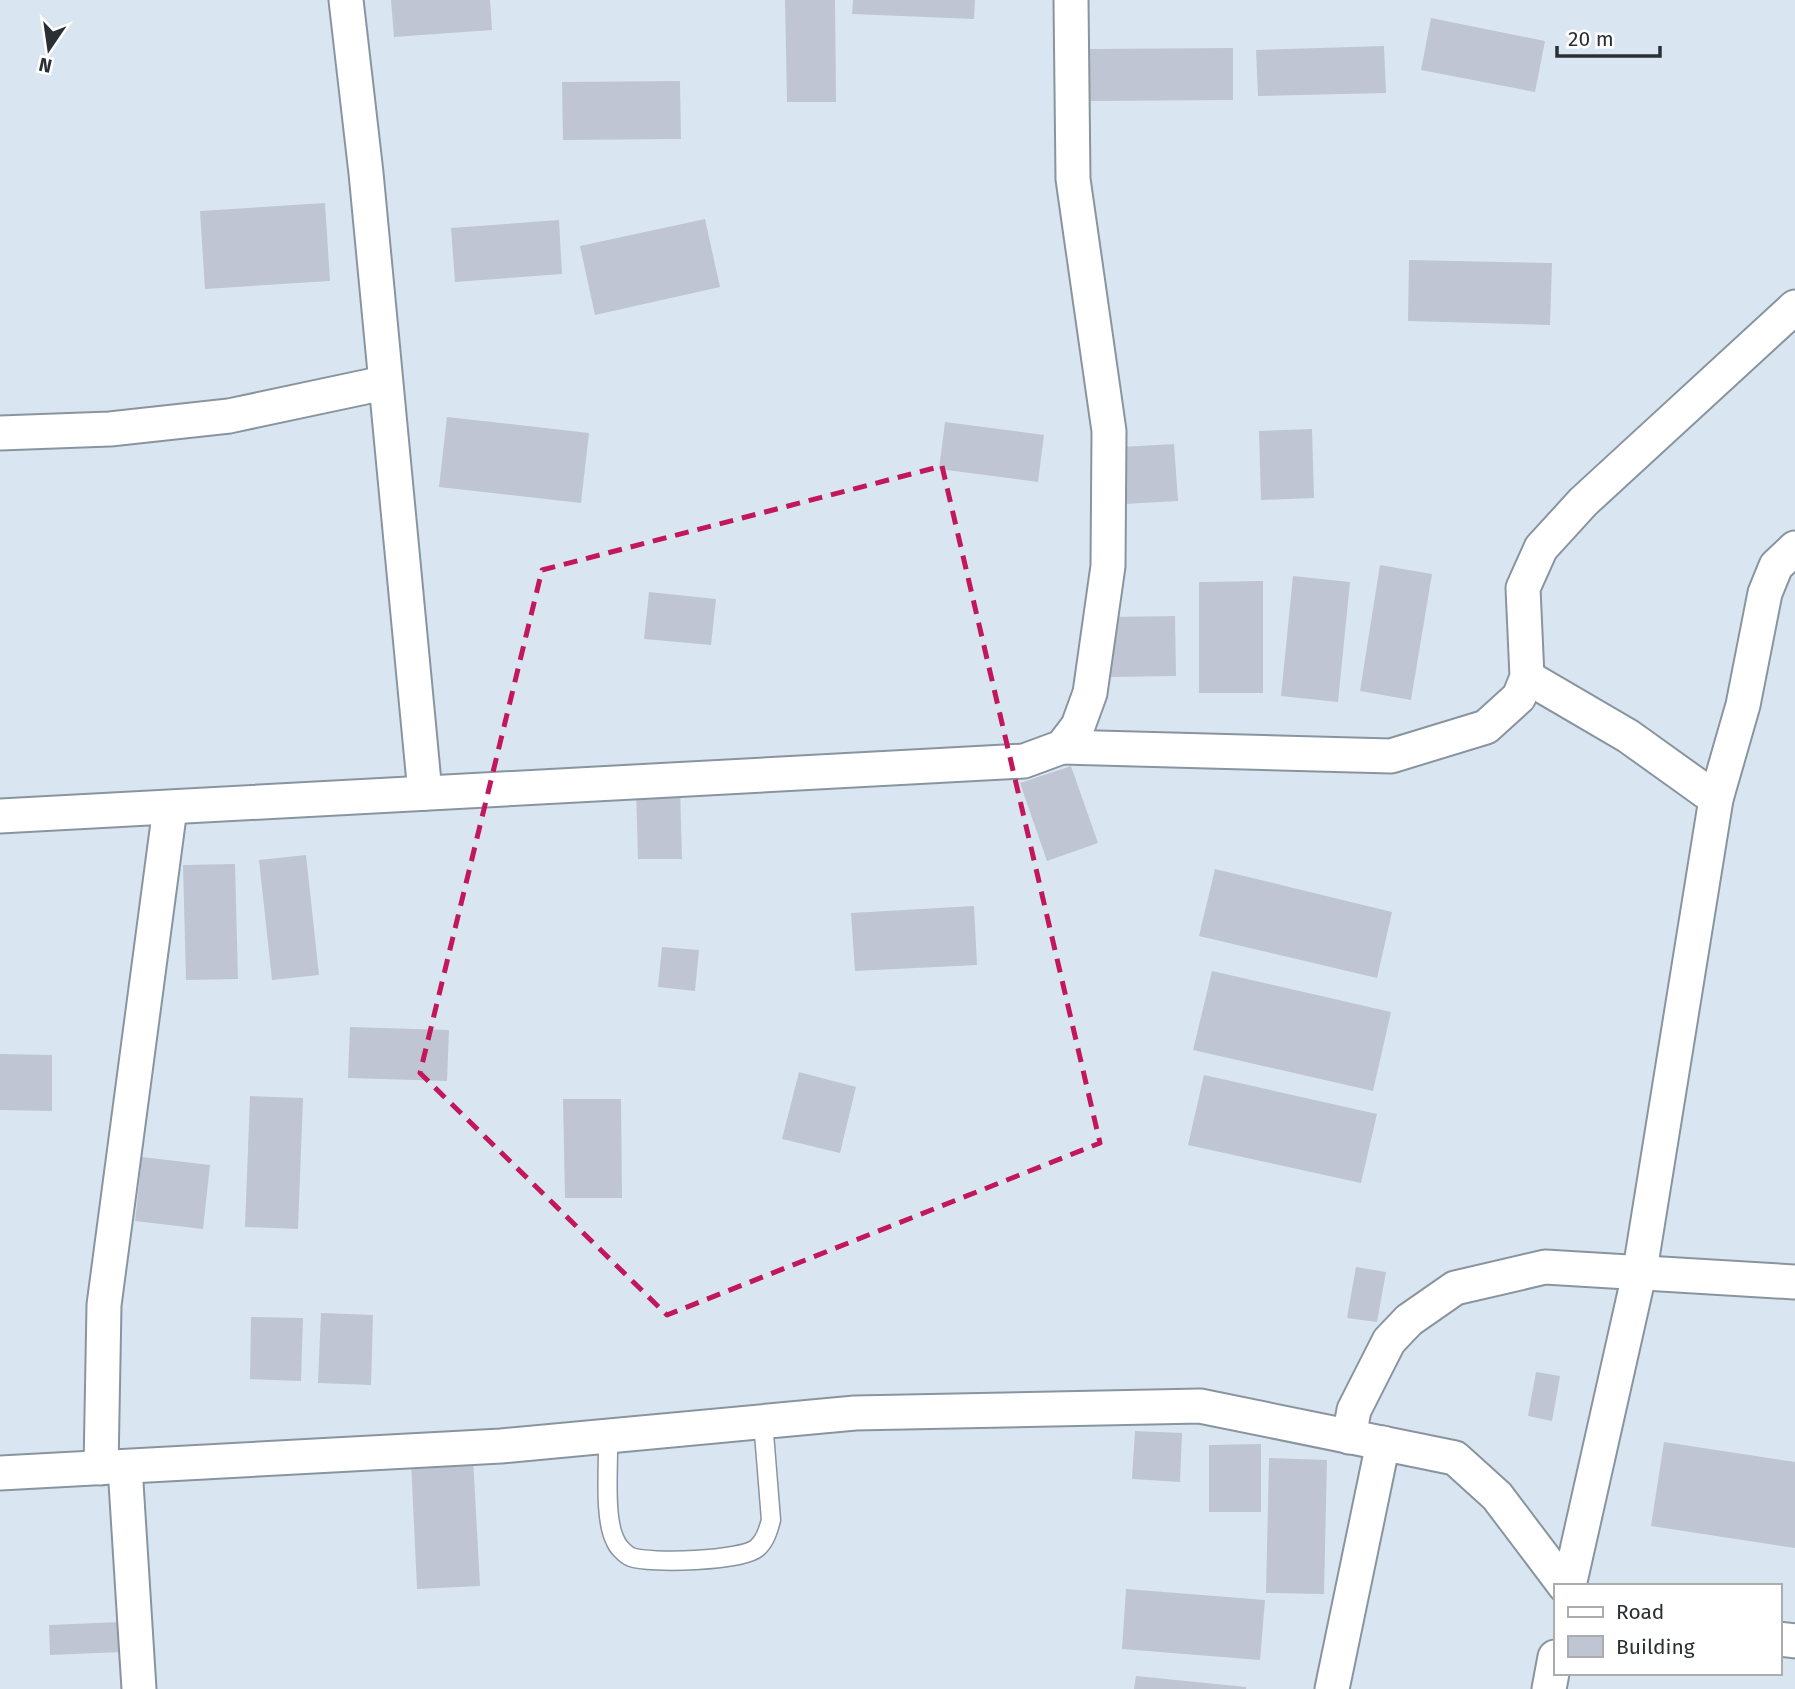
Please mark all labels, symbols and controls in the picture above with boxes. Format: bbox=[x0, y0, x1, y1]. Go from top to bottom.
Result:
north arrow bbox=[14, 14, 84, 84]
scale bar bbox=[1557, 14, 1660, 58]
text: 20 m bbox=[1568, 26, 1614, 52]
text: N bbox=[37, 52, 54, 78]
legend bbox=[1554, 1584, 1781, 1675]
text: Road bbox=[1616, 1599, 1664, 1625]
text: Building bbox=[1616, 1634, 1695, 1660]

